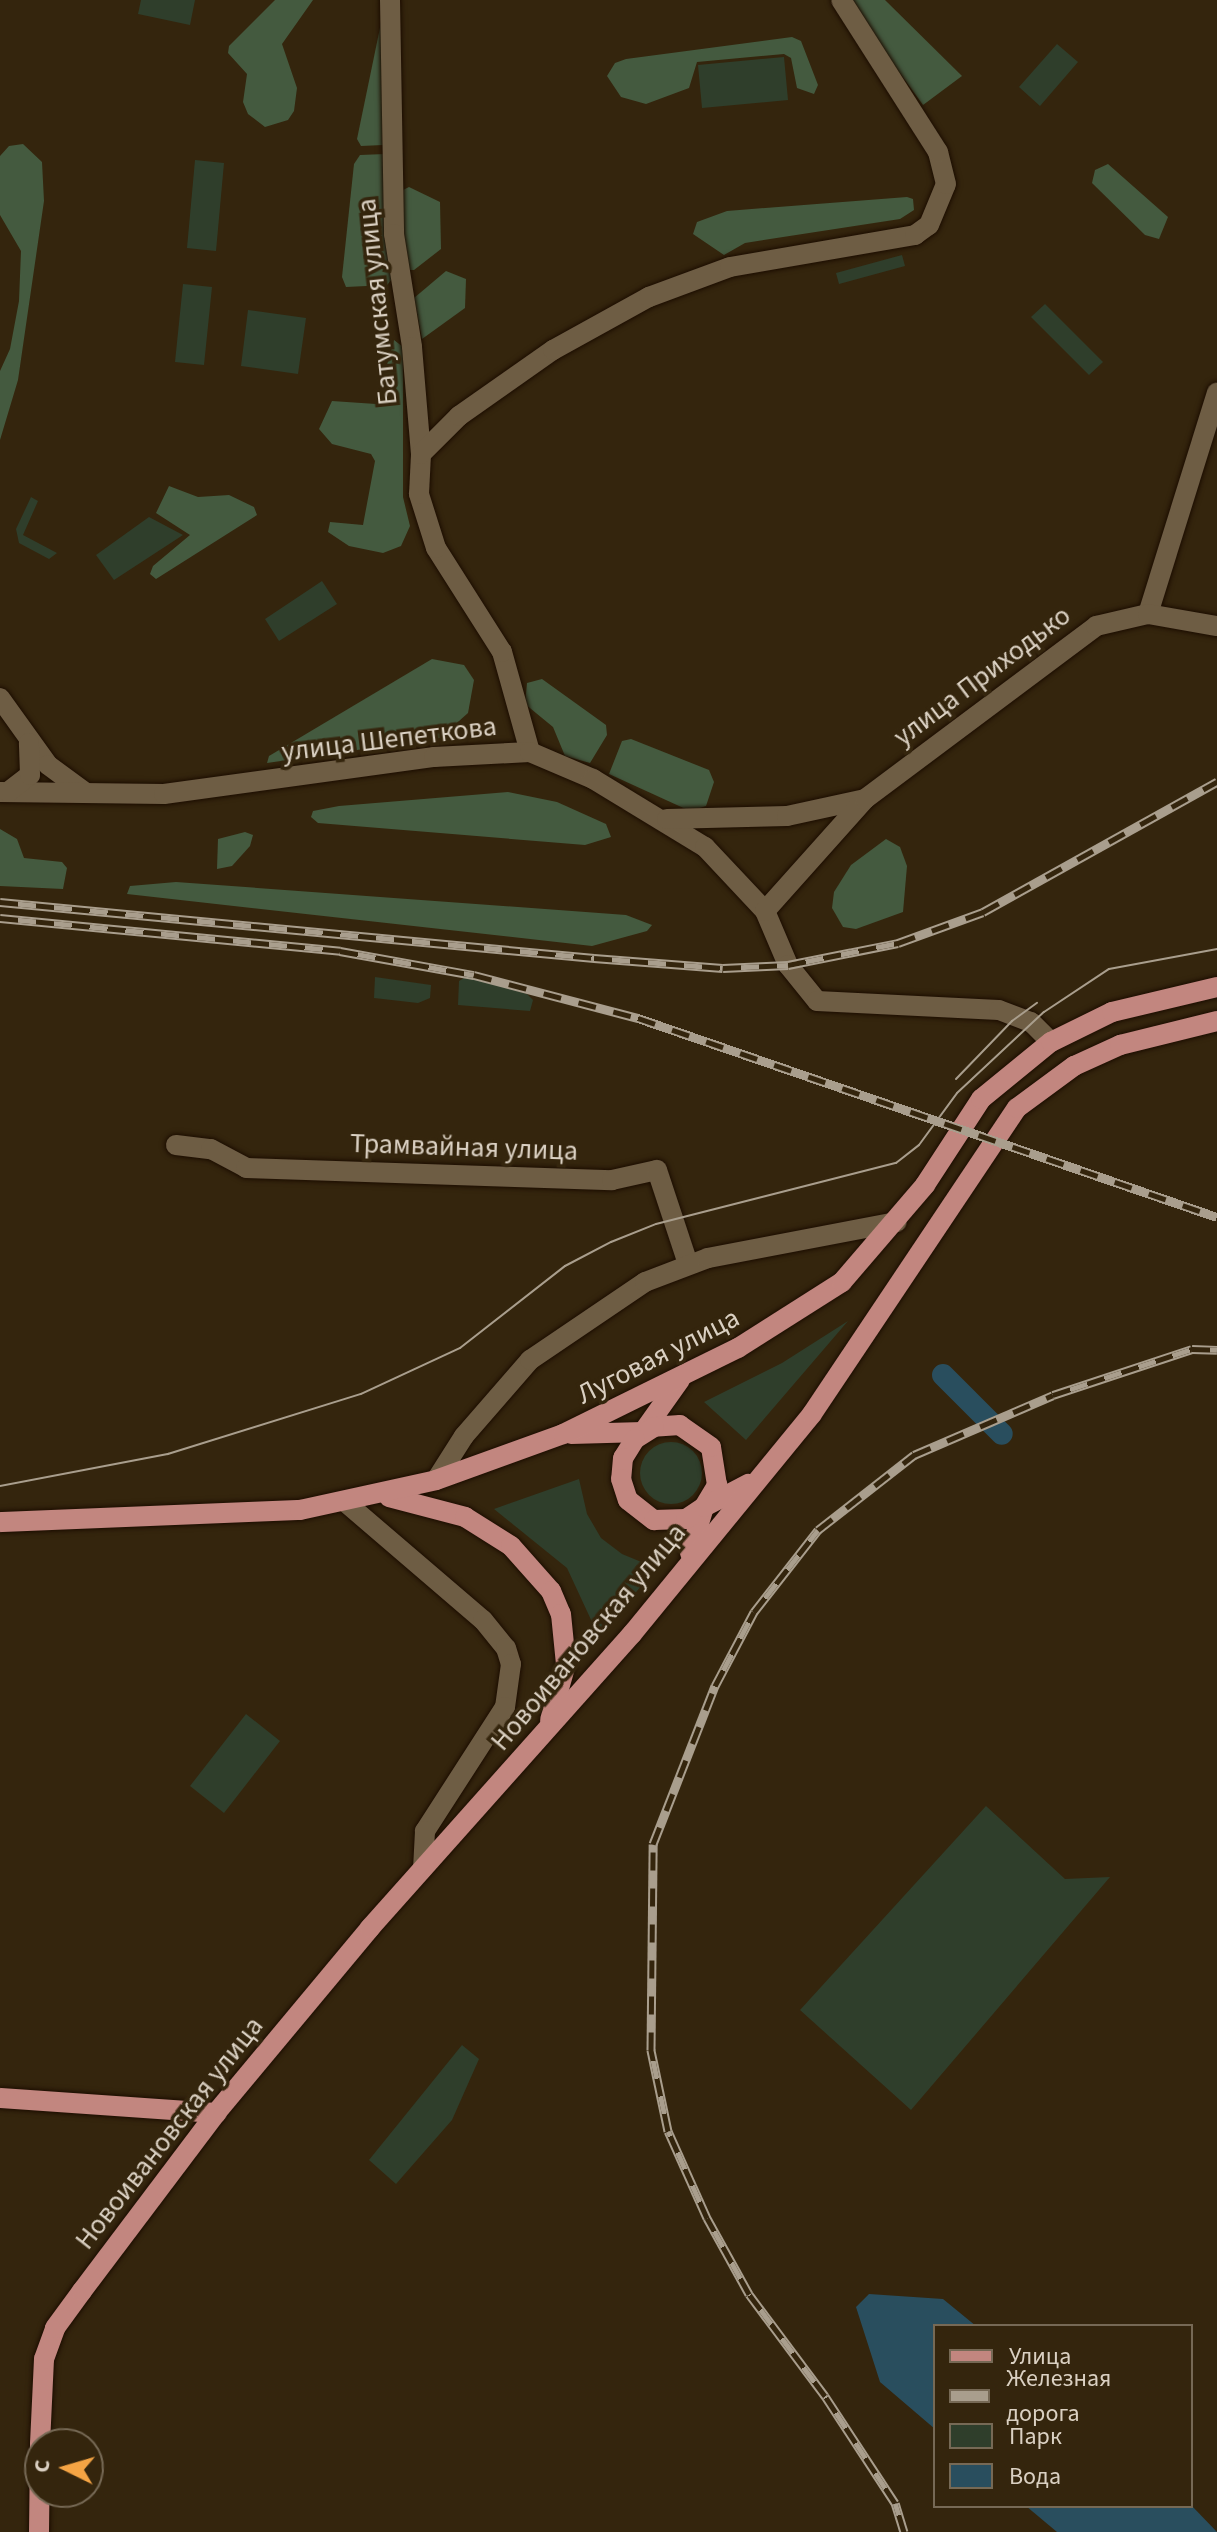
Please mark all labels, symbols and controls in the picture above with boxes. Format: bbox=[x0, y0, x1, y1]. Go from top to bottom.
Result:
street label: Батумская улица bbox=[349, 197, 405, 407]
street label: улица Приходько bbox=[887, 599, 1077, 753]
street label: улица Шепеткова bbox=[280, 709, 498, 769]
street label: Трамвайная улица bbox=[349, 1126, 579, 1168]
street label: Луговая улица bbox=[571, 1301, 745, 1411]
street label: Новоивановская улица bbox=[483, 1517, 693, 1757]
street label: Новоивановская улица bbox=[68, 2010, 270, 2256]
legend bbox=[933, 2324, 1193, 2508]
text: Улица bbox=[1009, 2339, 1071, 2374]
text: Железная дорога bbox=[1006, 2361, 1111, 2431]
text: Парк bbox=[1009, 2419, 1062, 2454]
north arrow bbox=[24, 2428, 104, 2508]
text: С bbox=[26, 2458, 59, 2474]
text: Вода bbox=[1009, 2459, 1061, 2494]

